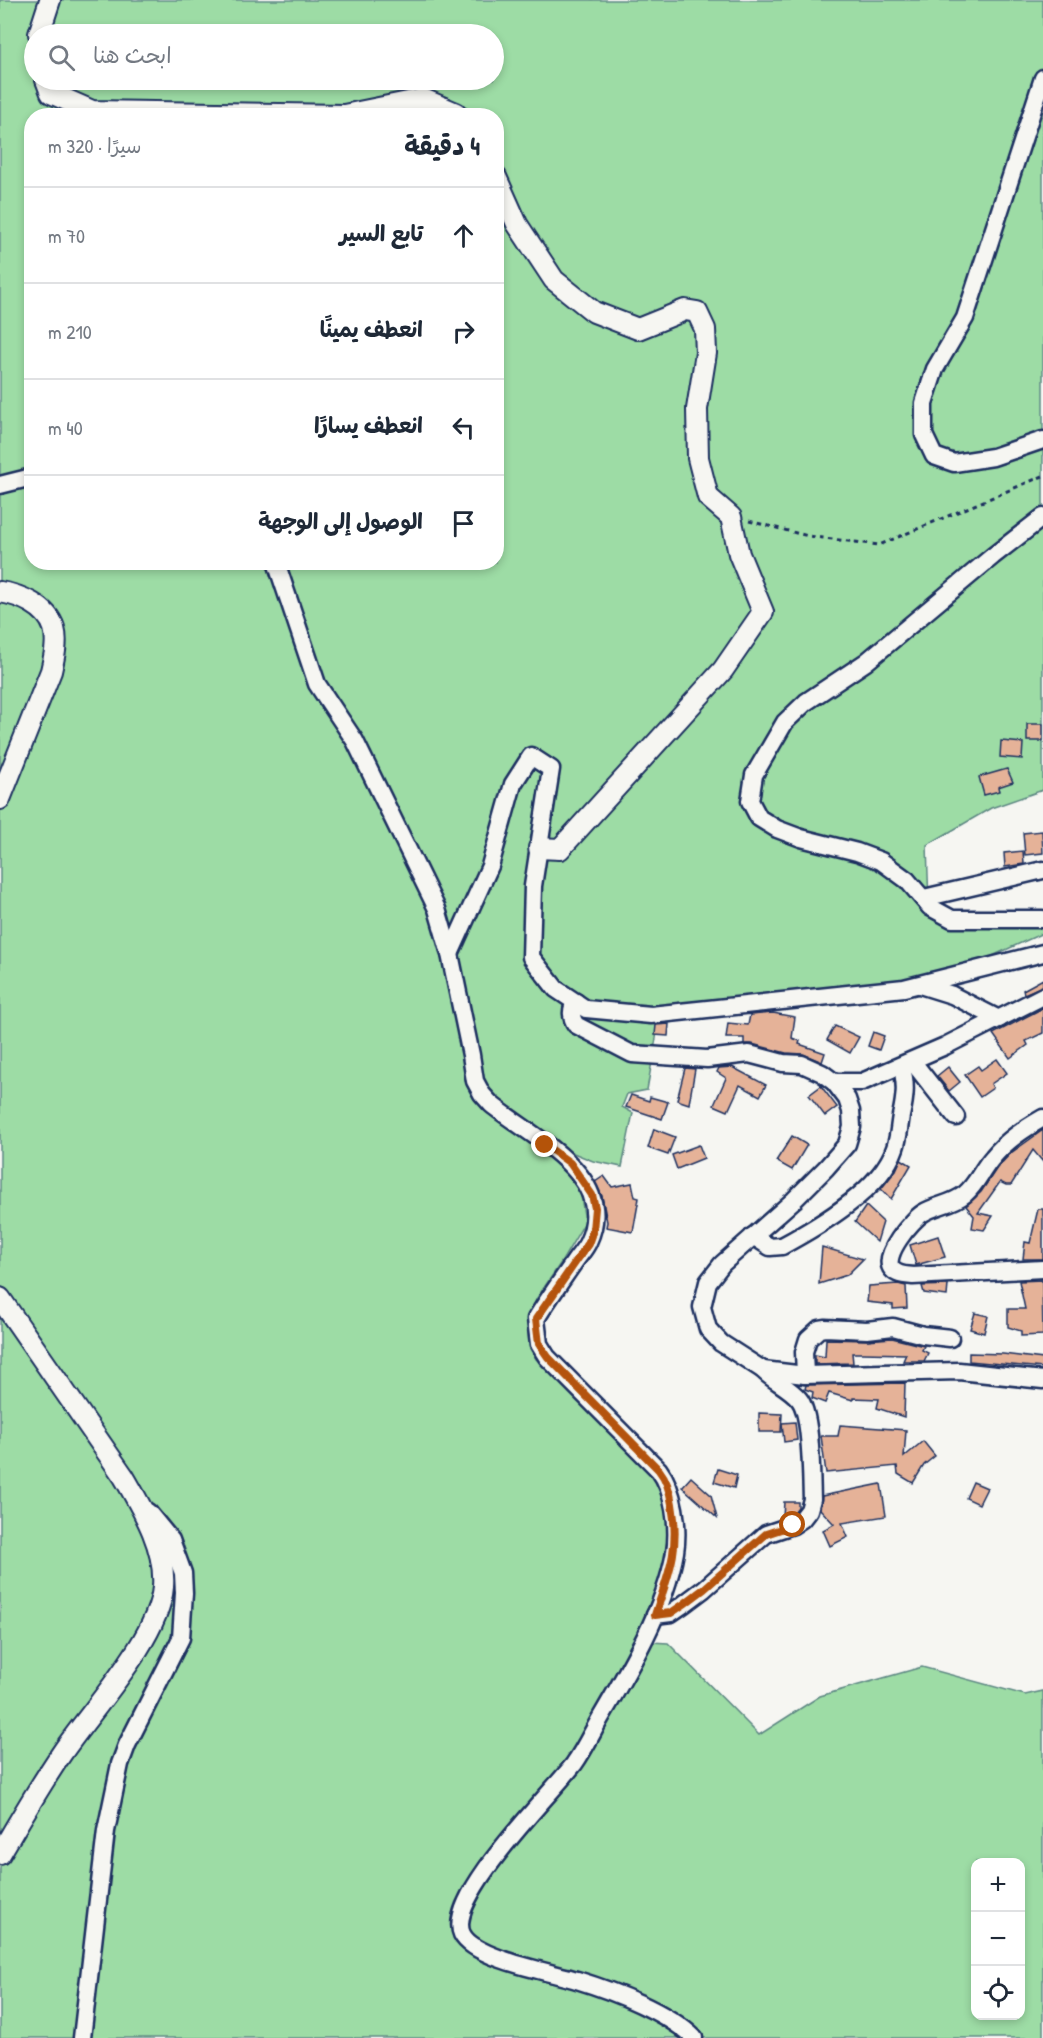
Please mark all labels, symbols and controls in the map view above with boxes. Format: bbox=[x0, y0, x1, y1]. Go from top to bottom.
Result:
search box bbox=[24, 24, 504, 90]
text: ابحث هنا bbox=[93, 40, 172, 70]
icon: search bbox=[45, 41, 78, 74]
text: 4 دقيقة bbox=[404, 128, 480, 163]
text: سيرًا · 320 m bbox=[48, 132, 142, 159]
text: تابع السير bbox=[340, 218, 423, 248]
icon: ahead bbox=[447, 219, 480, 252]
text: 70 m bbox=[48, 222, 85, 249]
text: انعطف يمينًا bbox=[320, 314, 423, 344]
icon: right bbox=[447, 315, 480, 348]
text: 210 m bbox=[48, 318, 92, 345]
text: انعطف يسارًا bbox=[314, 410, 423, 440]
icon: left bbox=[447, 411, 480, 444]
text: 40 m bbox=[48, 414, 83, 441]
text: الوصول إلى الوجهة bbox=[258, 506, 423, 536]
icon: arrive bbox=[447, 507, 480, 540]
route end bbox=[531, 1131, 557, 1157]
route start bbox=[779, 1511, 805, 1537]
map controls bbox=[971, 1858, 1025, 2020]
button: + bbox=[971, 1858, 1025, 1912]
button: − bbox=[971, 1912, 1025, 1966]
button: locate bbox=[971, 1966, 1025, 2020]

